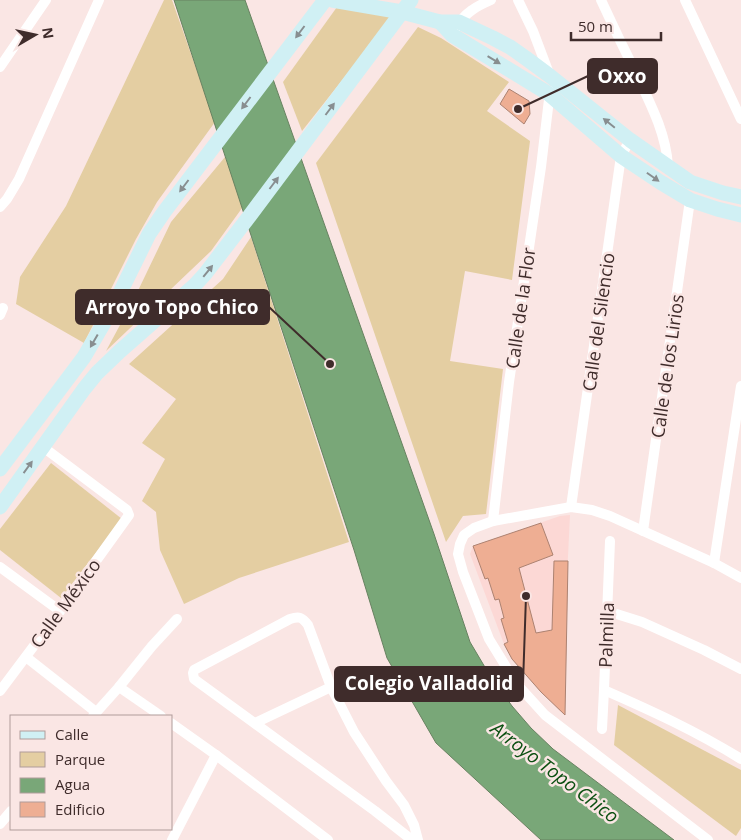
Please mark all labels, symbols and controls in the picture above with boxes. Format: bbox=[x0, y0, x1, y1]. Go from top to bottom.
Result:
north arrow bbox=[10, 10, 60, 60]
scale bar bbox=[571, 10, 661, 42]
text: 50 m bbox=[578, 16, 613, 36]
one-way arrow bbox=[295, 25, 306, 38]
text: N bbox=[38, 26, 59, 40]
one-way arrow bbox=[488, 56, 501, 65]
callout: Oxxo bbox=[588, 59, 657, 93]
text: Oxxo bbox=[598, 63, 646, 89]
one-way arrow bbox=[241, 96, 252, 109]
one-way arrow bbox=[325, 102, 335, 116]
one-way arrow bbox=[603, 117, 616, 128]
one-way arrow bbox=[646, 172, 660, 182]
one-way arrow bbox=[269, 177, 280, 190]
one-way arrow bbox=[178, 179, 189, 192]
street label: Calle de la Flor bbox=[500, 245, 540, 370]
street label: Calle del Silencio bbox=[576, 251, 620, 393]
one-way arrow bbox=[202, 264, 213, 277]
callout: Arroyo Topo Chico bbox=[76, 290, 269, 324]
street label: Calle de los Lirios bbox=[645, 293, 689, 439]
text: Arroyo Topo Chico bbox=[85, 294, 259, 320]
one-way arrow bbox=[89, 334, 98, 348]
one-way arrow bbox=[23, 461, 34, 474]
street label: Calle México bbox=[24, 553, 106, 653]
street label: Palmilla bbox=[593, 602, 619, 668]
callout: Colegio Valladolid bbox=[335, 667, 523, 701]
text: Colegio Valladolid bbox=[345, 670, 513, 696]
water label: Arroyo Topo Chico bbox=[484, 714, 624, 829]
legend bbox=[10, 715, 172, 830]
text: Calle bbox=[55, 724, 89, 744]
text: Parque bbox=[55, 749, 105, 769]
text: Agua bbox=[55, 774, 90, 794]
text: Edificio bbox=[55, 799, 105, 819]

